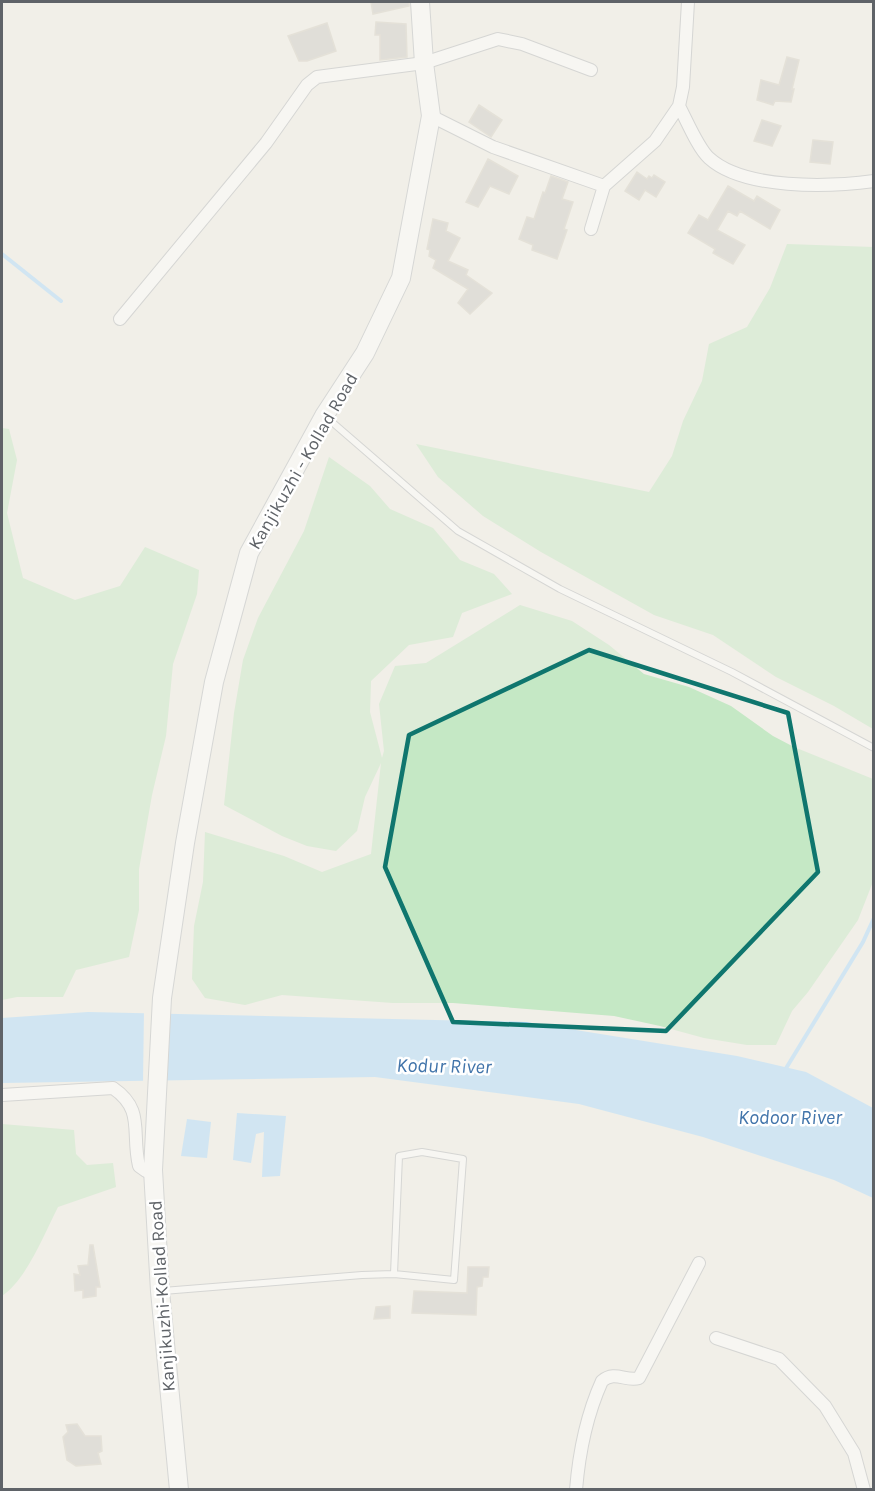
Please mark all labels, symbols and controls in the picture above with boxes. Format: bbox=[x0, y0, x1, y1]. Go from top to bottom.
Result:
street label: Kanjikuzhi - Kollad Road bbox=[243, 369, 363, 553]
water label: Kodur River bbox=[396, 1054, 493, 1078]
water label: Kodoor River bbox=[738, 1106, 843, 1129]
street label: Kanjikuzhi-Kollad Road bbox=[144, 1199, 180, 1393]

